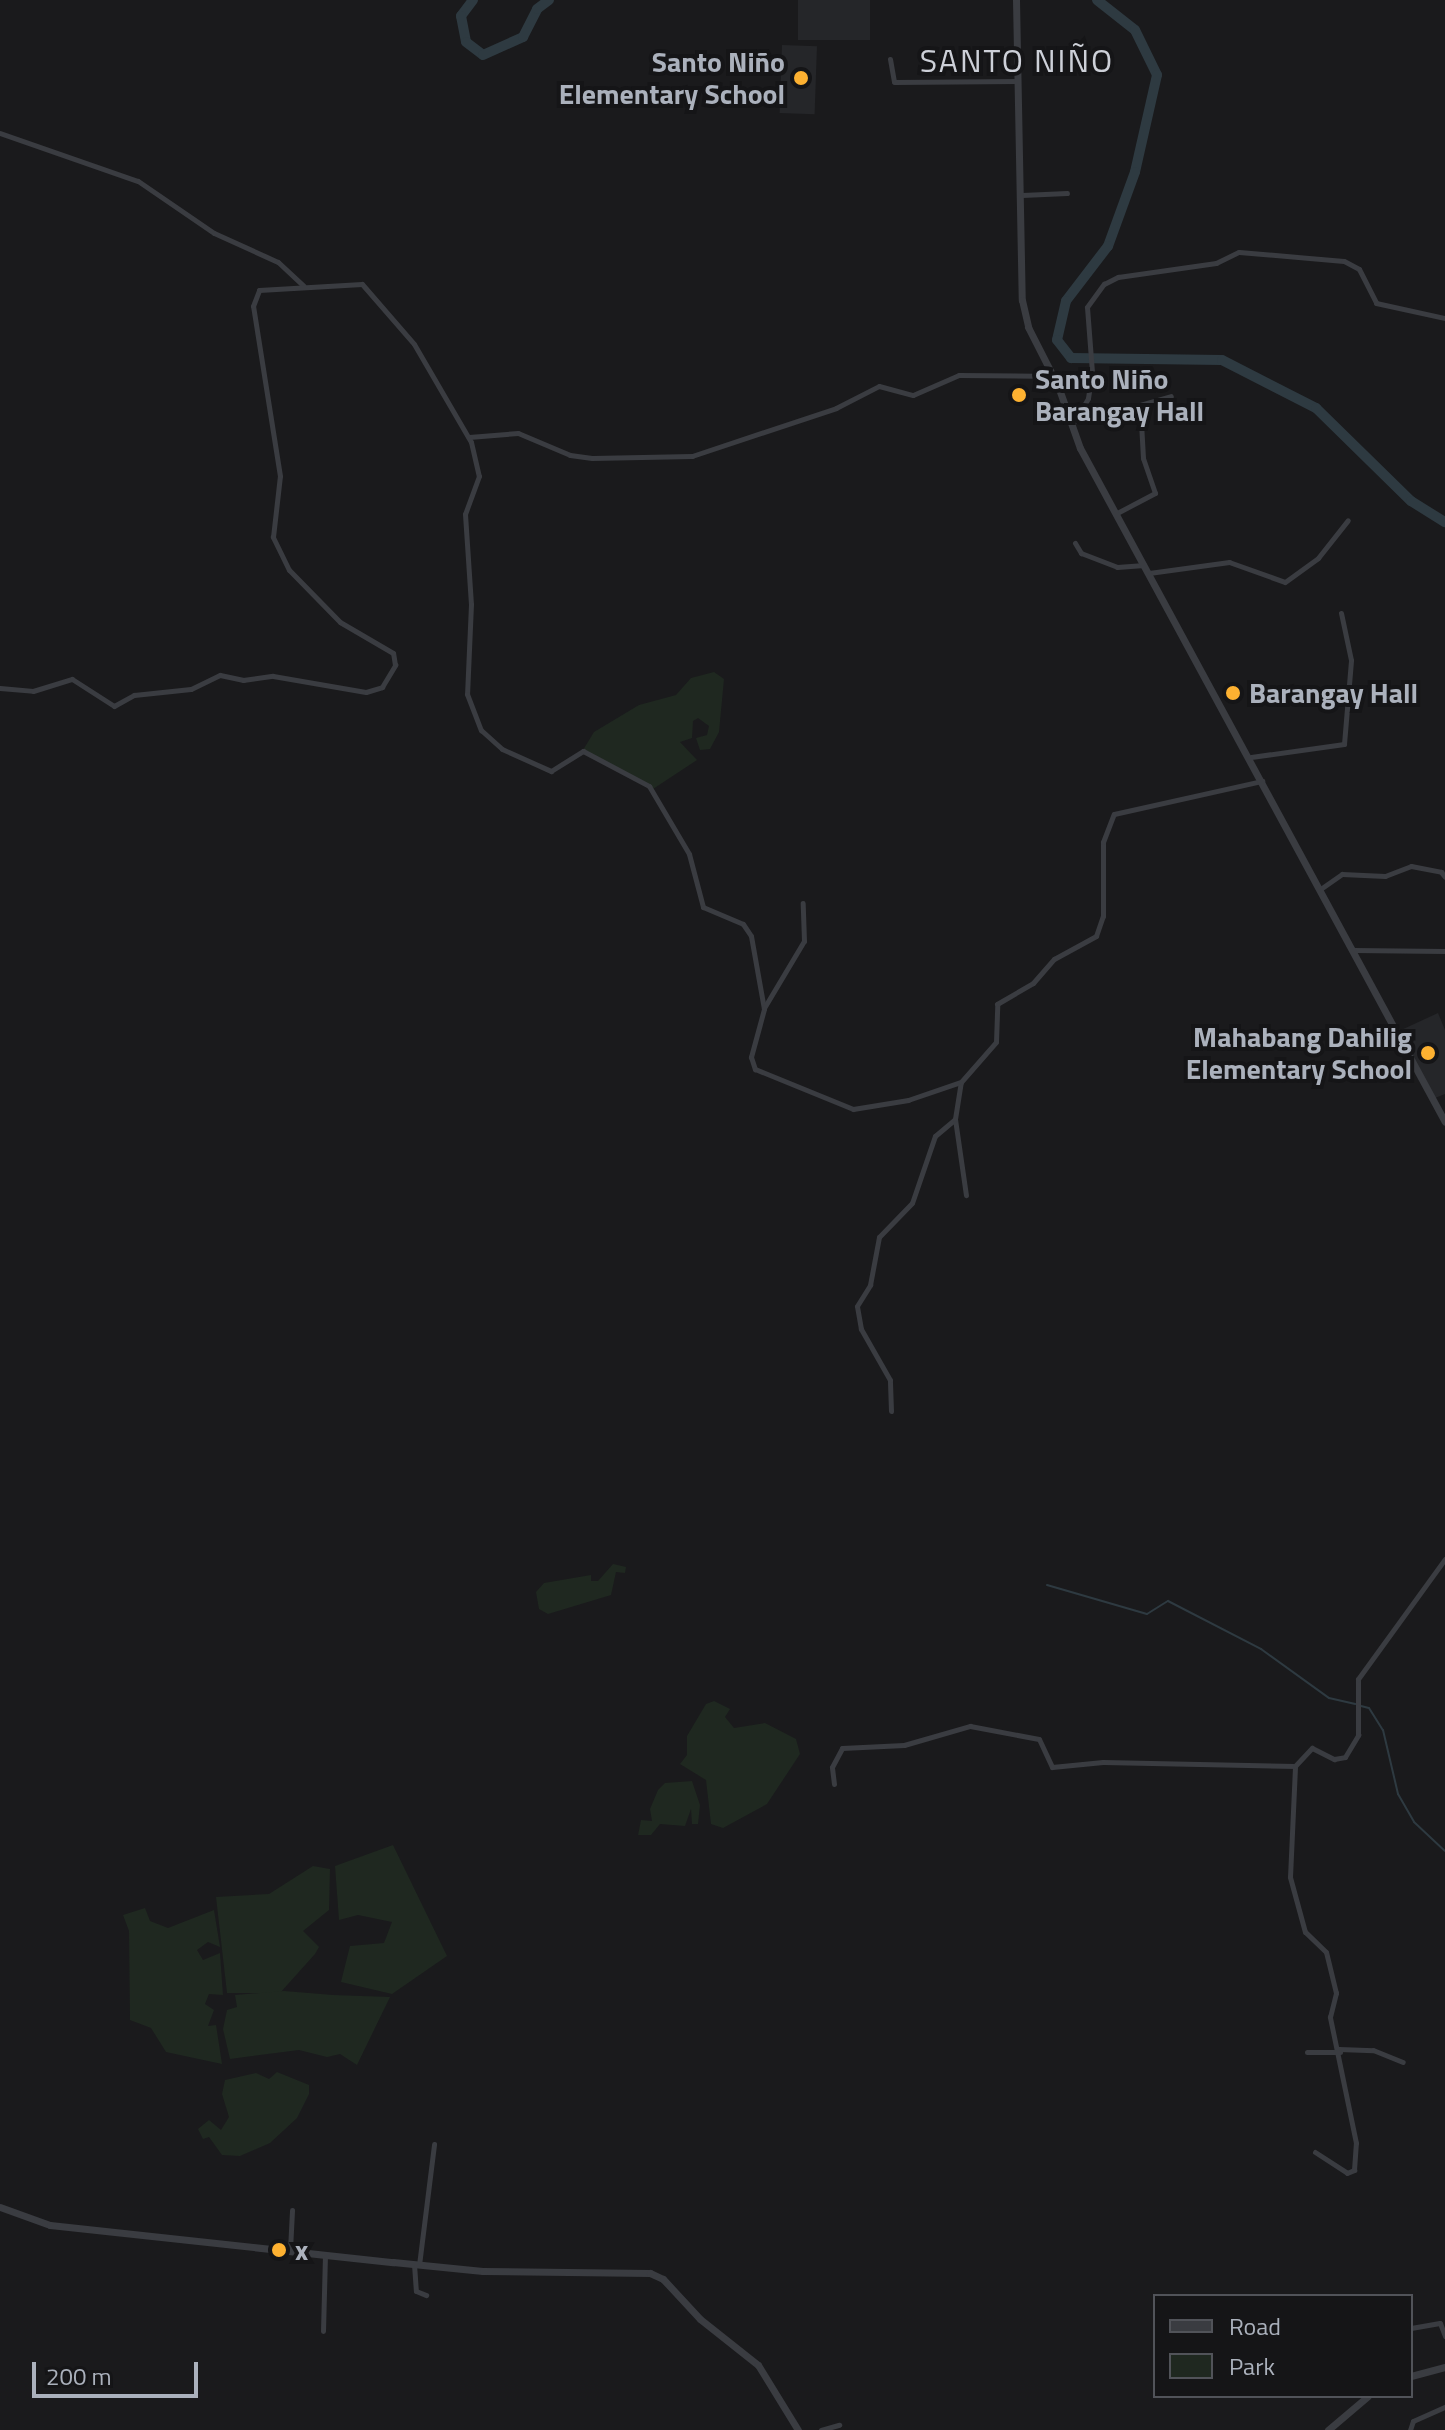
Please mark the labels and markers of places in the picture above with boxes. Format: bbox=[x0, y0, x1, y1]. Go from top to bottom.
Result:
place label: Santo Niño Elementary School bbox=[559, 45, 785, 111]
marker: Santo Niño Elementary School bbox=[792, 69, 810, 87]
place label: Santo Niño Barangay Hall bbox=[1035, 362, 1204, 428]
marker: Santo Niño Barangay Hall bbox=[1010, 386, 1028, 404]
place label: Barangay Hall bbox=[1249, 676, 1418, 710]
marker: Barangay Hall bbox=[1224, 684, 1242, 702]
place label: Mahabang Dahilig Elementary School bbox=[1186, 1020, 1412, 1086]
marker: Mahabang Dahilig Elementary School bbox=[1419, 1044, 1437, 1062]
place label: x bbox=[295, 2233, 308, 2267]
marker: x bbox=[270, 2241, 288, 2259]

